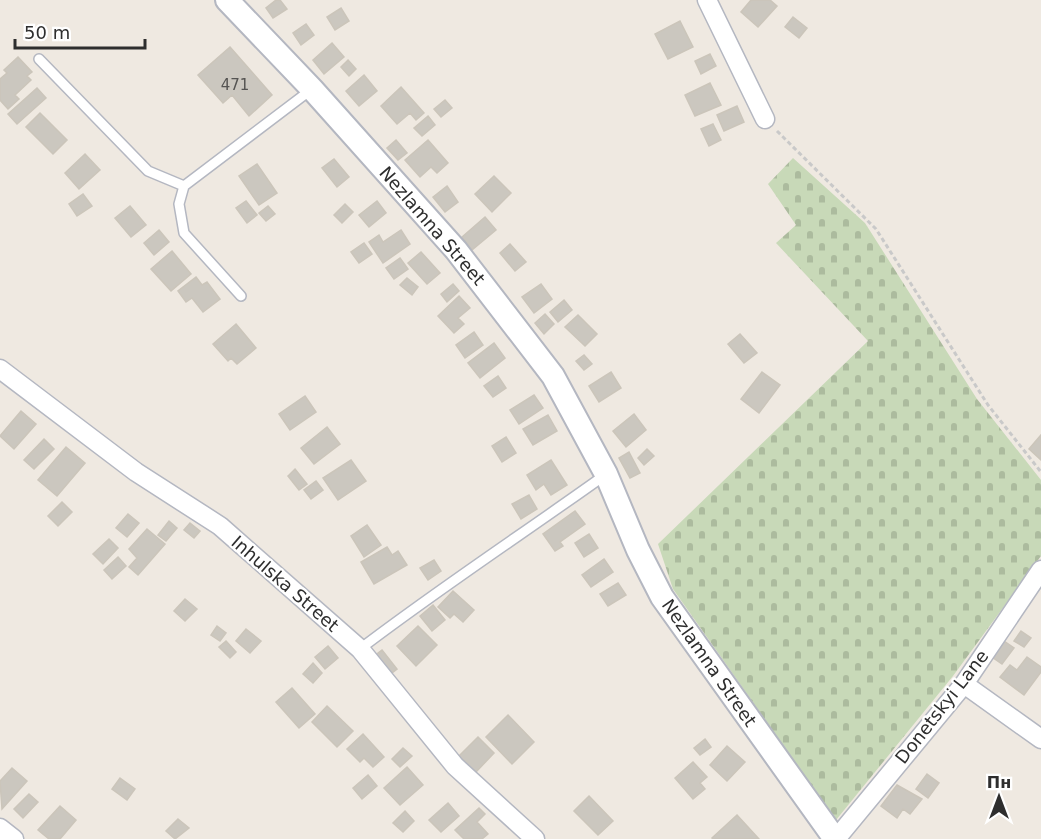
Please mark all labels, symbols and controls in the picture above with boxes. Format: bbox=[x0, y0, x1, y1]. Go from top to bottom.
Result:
scale bar bbox=[15, 12, 146, 50]
text: 50 m bbox=[24, 22, 70, 43]
house number: 471 bbox=[221, 76, 249, 94]
street label: Nezlamna Street bbox=[375, 162, 490, 289]
street label: Inhulska Street bbox=[227, 531, 343, 636]
street label: Nezlamna Street bbox=[658, 595, 761, 730]
street label: Donetskyi Lane bbox=[891, 646, 993, 768]
north arrow bbox=[969, 767, 1029, 827]
text: Пн bbox=[987, 773, 1011, 792]

